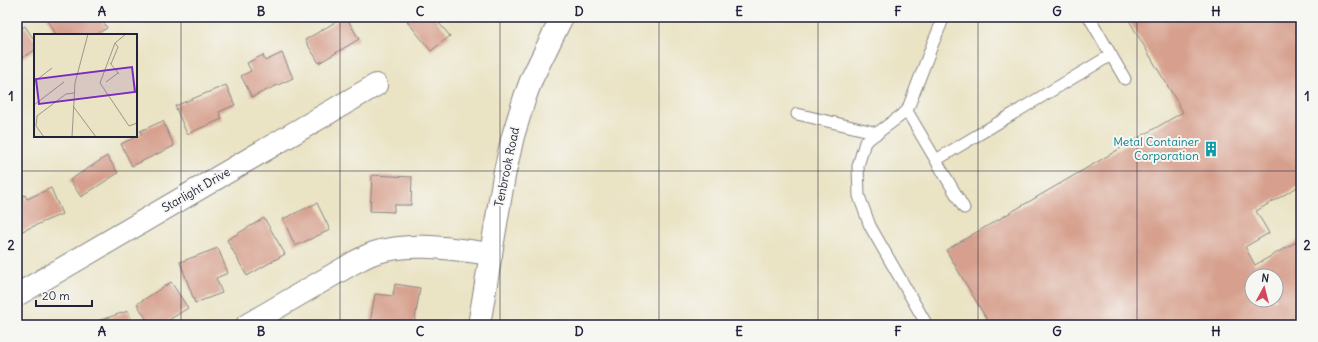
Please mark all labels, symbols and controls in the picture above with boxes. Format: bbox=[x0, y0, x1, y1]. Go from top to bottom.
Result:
text: A bbox=[98, 3, 107, 20]
text: B bbox=[257, 3, 266, 20]
text: C bbox=[416, 3, 425, 20]
text: D bbox=[574, 3, 584, 20]
text: E bbox=[735, 3, 743, 20]
text: F bbox=[894, 3, 902, 20]
text: G bbox=[1052, 3, 1062, 20]
text: H bbox=[1211, 3, 1221, 20]
inset map bbox=[34, 34, 137, 137]
text: 1 bbox=[8, 88, 14, 105]
text: 1 bbox=[1304, 88, 1310, 105]
street label: Tenbrook Road bbox=[491, 126, 522, 208]
place label: Metal Container Corporation bbox=[1113, 134, 1199, 163]
building icon: Metal Container Corporation bbox=[1202, 140, 1220, 158]
street label: Starlight Drive bbox=[159, 164, 233, 215]
text: 2 bbox=[7, 237, 15, 254]
text: 2 bbox=[1303, 237, 1311, 254]
north arrow bbox=[1244, 268, 1284, 308]
text: N bbox=[1261, 271, 1270, 285]
scale bar bbox=[36, 282, 92, 308]
text: 20 m bbox=[42, 288, 70, 303]
text: A bbox=[98, 323, 107, 340]
text: B bbox=[257, 323, 266, 340]
text: C bbox=[416, 323, 425, 340]
text: D bbox=[574, 323, 584, 340]
text: E bbox=[735, 323, 743, 340]
text: F bbox=[894, 323, 902, 340]
text: G bbox=[1052, 323, 1062, 340]
text: H bbox=[1211, 323, 1221, 340]

